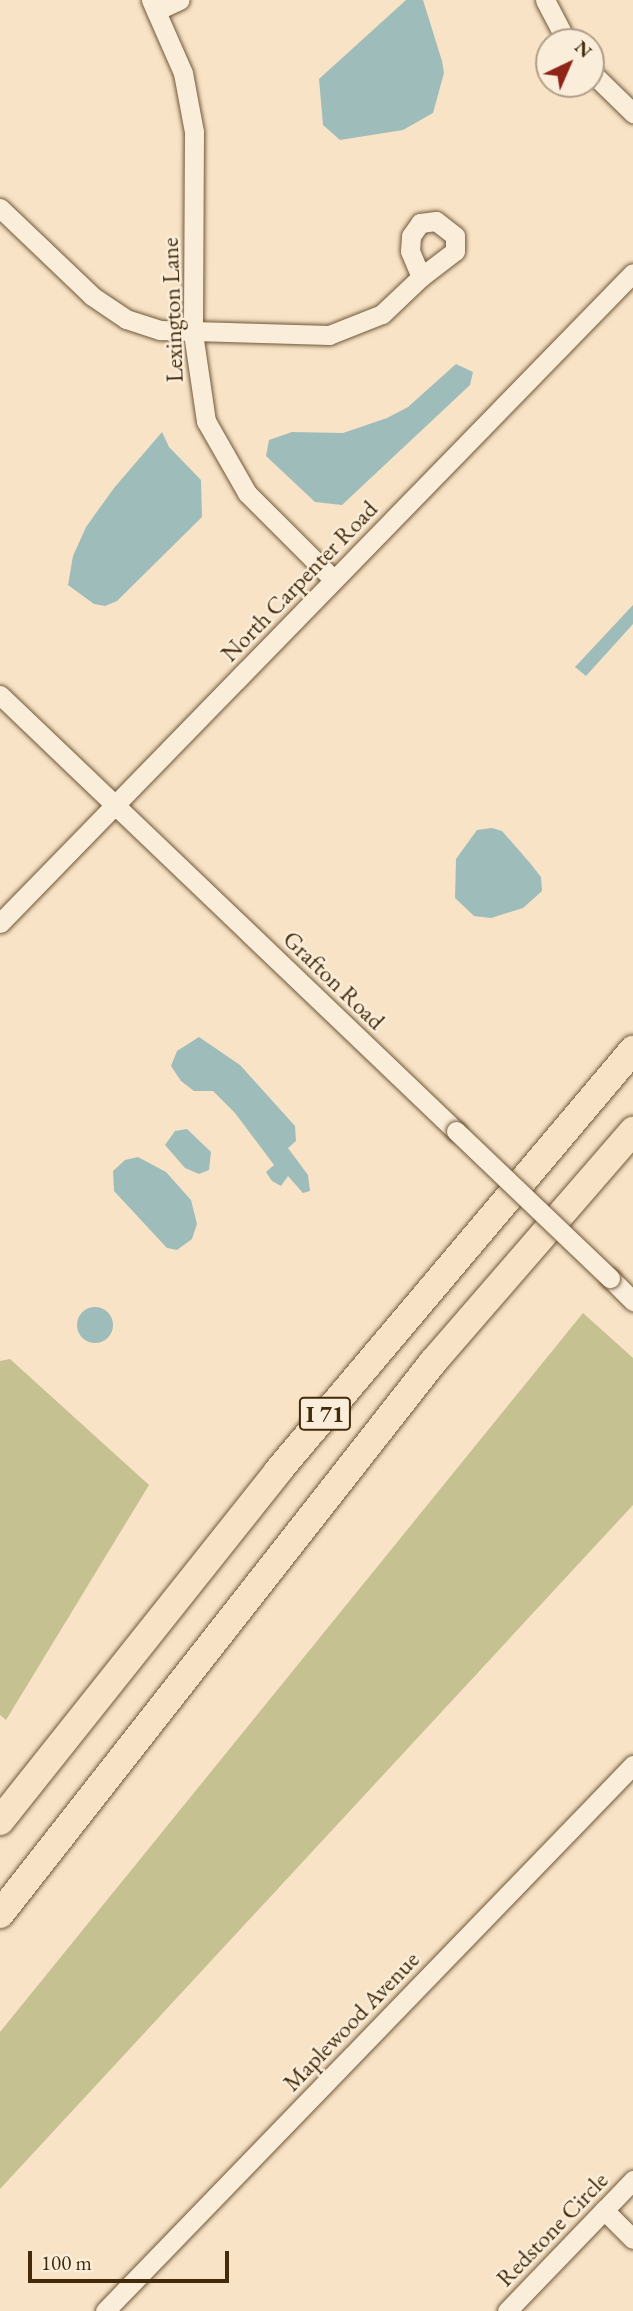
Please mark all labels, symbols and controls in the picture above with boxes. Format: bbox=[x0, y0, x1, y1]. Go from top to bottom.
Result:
north arrow bbox=[535, 28, 605, 98]
text: N bbox=[569, 35, 598, 63]
street label: Lexington Lane bbox=[155, 237, 189, 383]
street label: North Carpenter Road bbox=[215, 495, 383, 667]
street label: Grafton Road bbox=[277, 925, 391, 1035]
road number: I 71 bbox=[299, 1394, 351, 1434]
street label: Maplewood Avenue bbox=[277, 1945, 425, 2097]
street label: Redstone Circle bbox=[490, 2166, 614, 2292]
scale bar bbox=[32, 2238, 233, 2282]
text: 100 m bbox=[41, 2249, 92, 2276]

